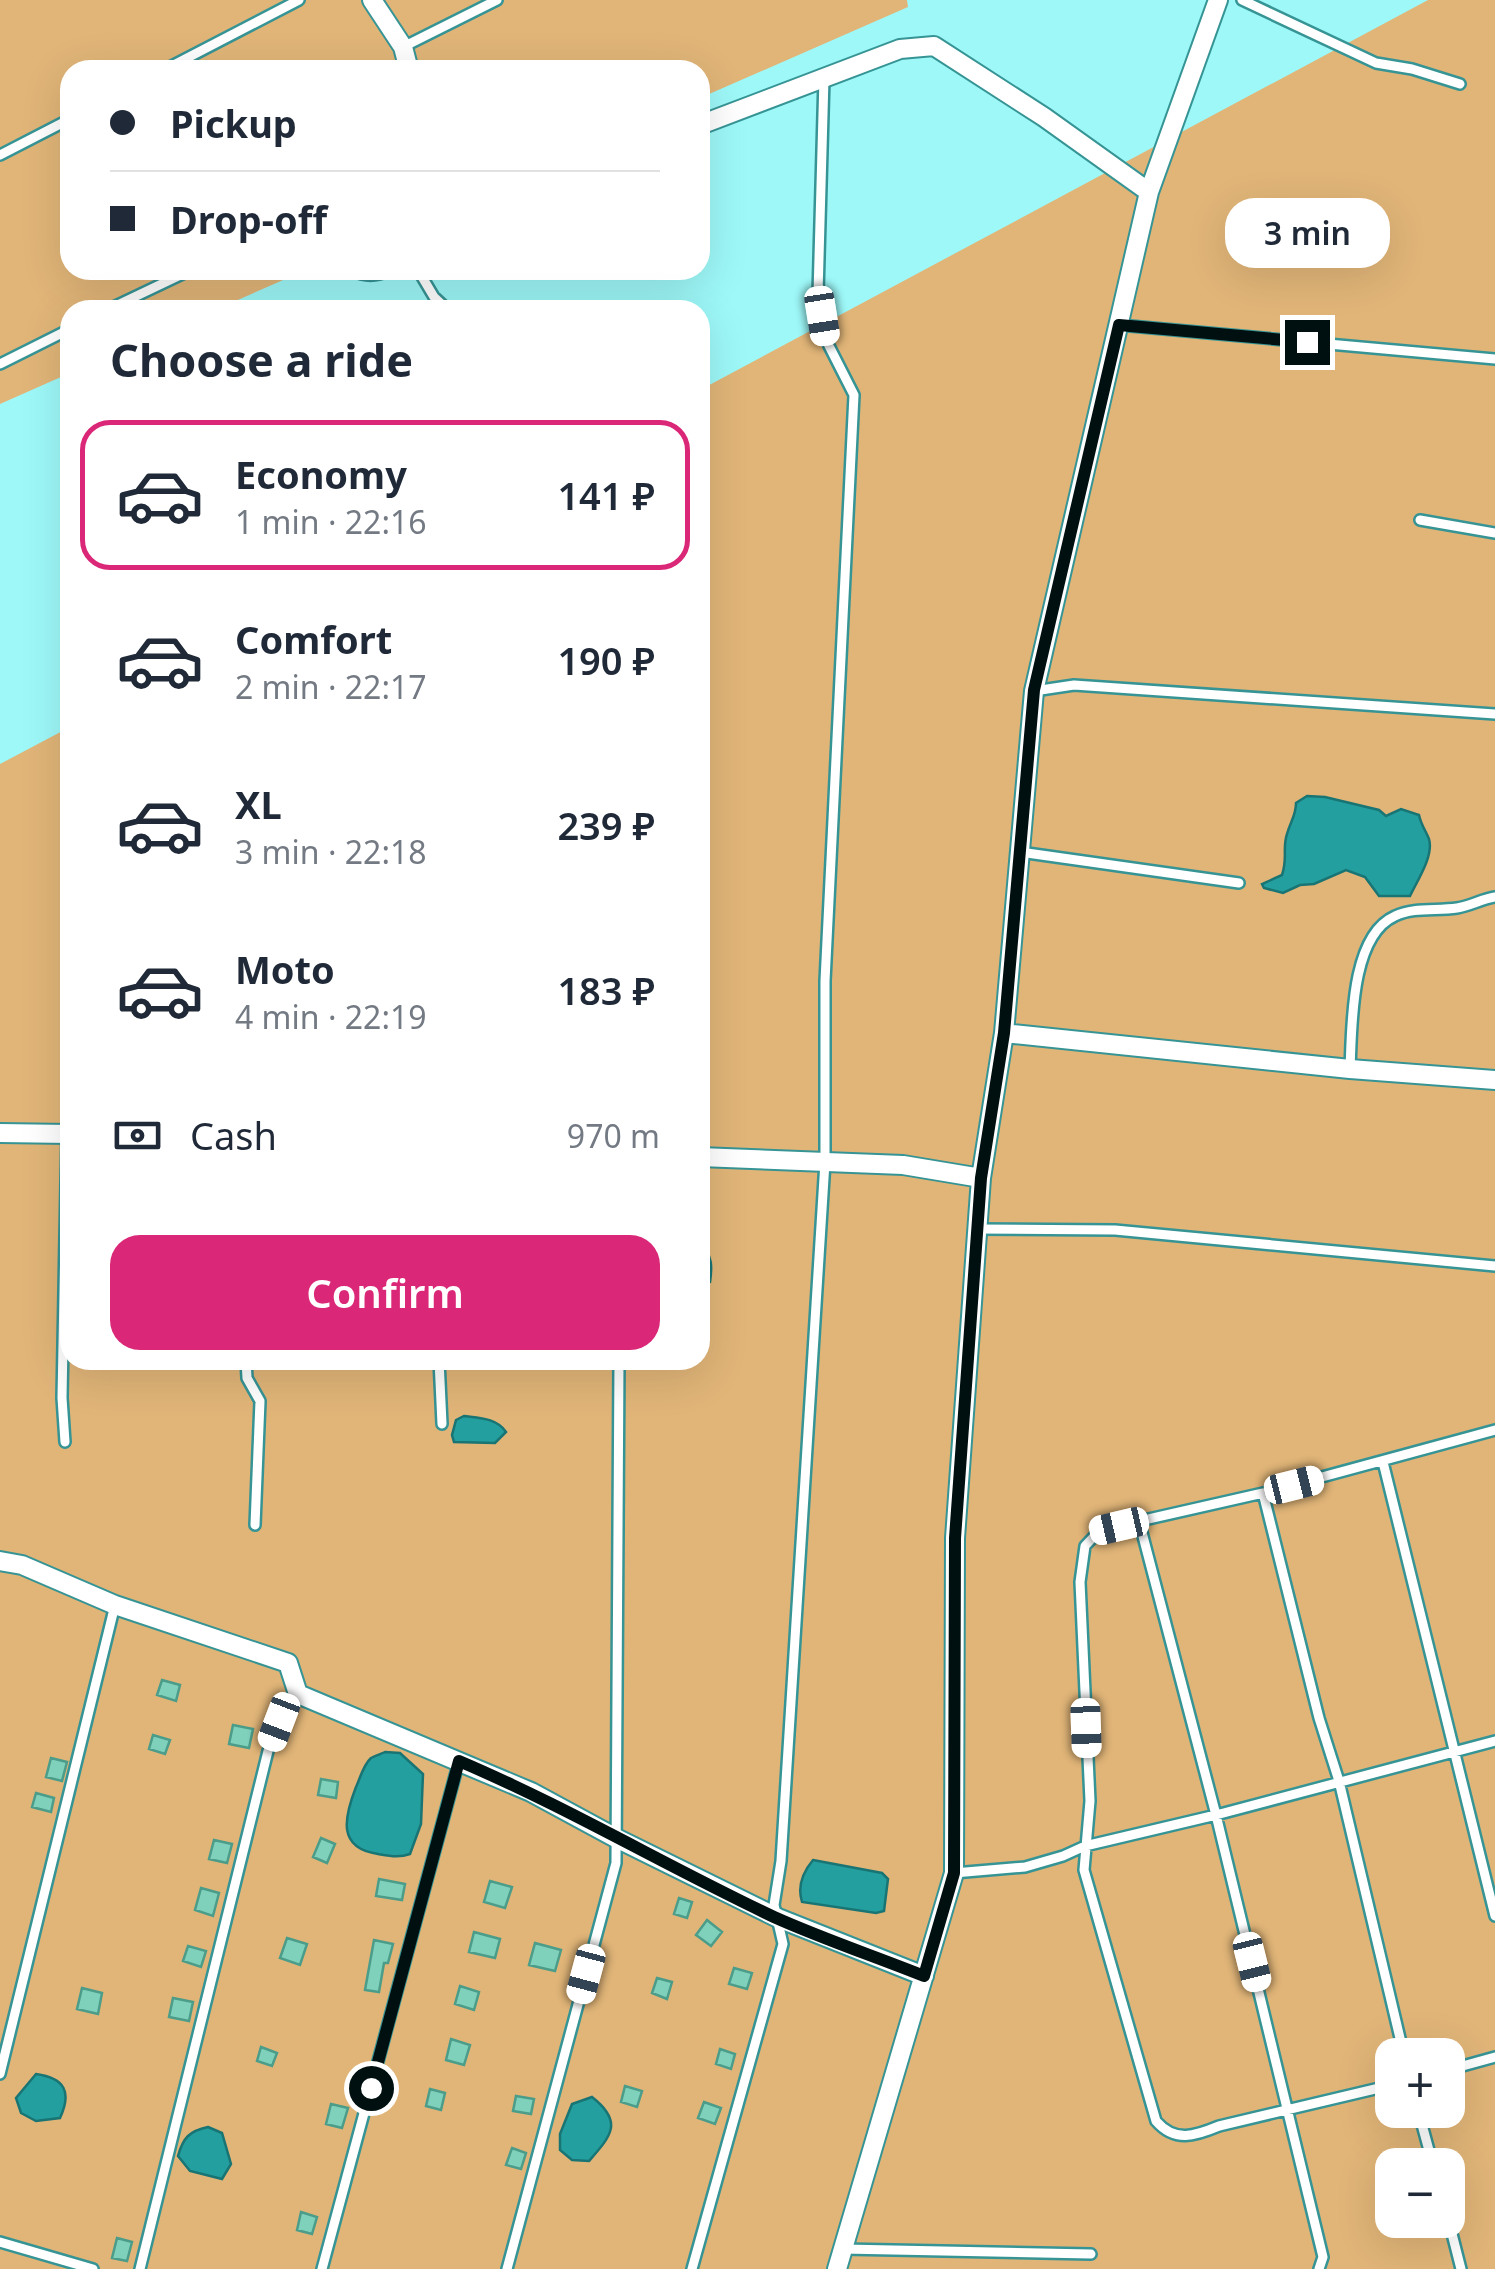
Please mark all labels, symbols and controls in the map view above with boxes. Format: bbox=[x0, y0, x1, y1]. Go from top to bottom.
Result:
text: Pickup bbox=[170, 97, 297, 149]
text: Drop-off bbox=[170, 193, 327, 245]
callout: 3 min bbox=[1224, 197, 1390, 267]
text: 3 min bbox=[1264, 211, 1351, 254]
car bbox=[802, 284, 842, 348]
route end bbox=[1285, 320, 1330, 365]
text: Choose a ride bbox=[110, 329, 413, 390]
text: Economy bbox=[235, 448, 407, 500]
icon: car bbox=[115, 450, 205, 540]
text: 141 ₽ bbox=[557, 469, 655, 521]
text: 1 min · 22:16 bbox=[235, 500, 427, 543]
text: Comfort bbox=[235, 613, 392, 665]
icon: car bbox=[115, 615, 205, 705]
text: 190 ₽ bbox=[557, 634, 655, 686]
text: 2 min · 22:17 bbox=[235, 665, 427, 708]
text: XL bbox=[235, 778, 282, 830]
icon: car bbox=[115, 780, 205, 870]
text: 239 ₽ bbox=[557, 799, 655, 851]
text: 3 min · 22:18 bbox=[235, 830, 427, 873]
text: Moto bbox=[235, 943, 335, 995]
icon: car bbox=[115, 945, 205, 1035]
text: 183 ₽ bbox=[557, 964, 655, 1016]
text: 4 min · 22:19 bbox=[235, 995, 427, 1038]
icon: cash bbox=[110, 1108, 165, 1163]
text: Cash bbox=[190, 1109, 277, 1161]
text: 970 m bbox=[567, 1114, 660, 1157]
button: Confirm bbox=[110, 1235, 660, 1350]
car bbox=[1261, 1463, 1327, 1507]
car bbox=[1086, 1505, 1152, 1547]
car bbox=[254, 1689, 304, 1755]
car bbox=[1070, 1697, 1102, 1759]
car bbox=[1230, 1929, 1274, 1995]
car bbox=[564, 1941, 608, 2007]
map controls bbox=[1375, 2038, 1465, 2238]
button: + bbox=[1375, 2038, 1465, 2128]
route start bbox=[349, 2066, 394, 2111]
button: − bbox=[1375, 2148, 1465, 2238]

